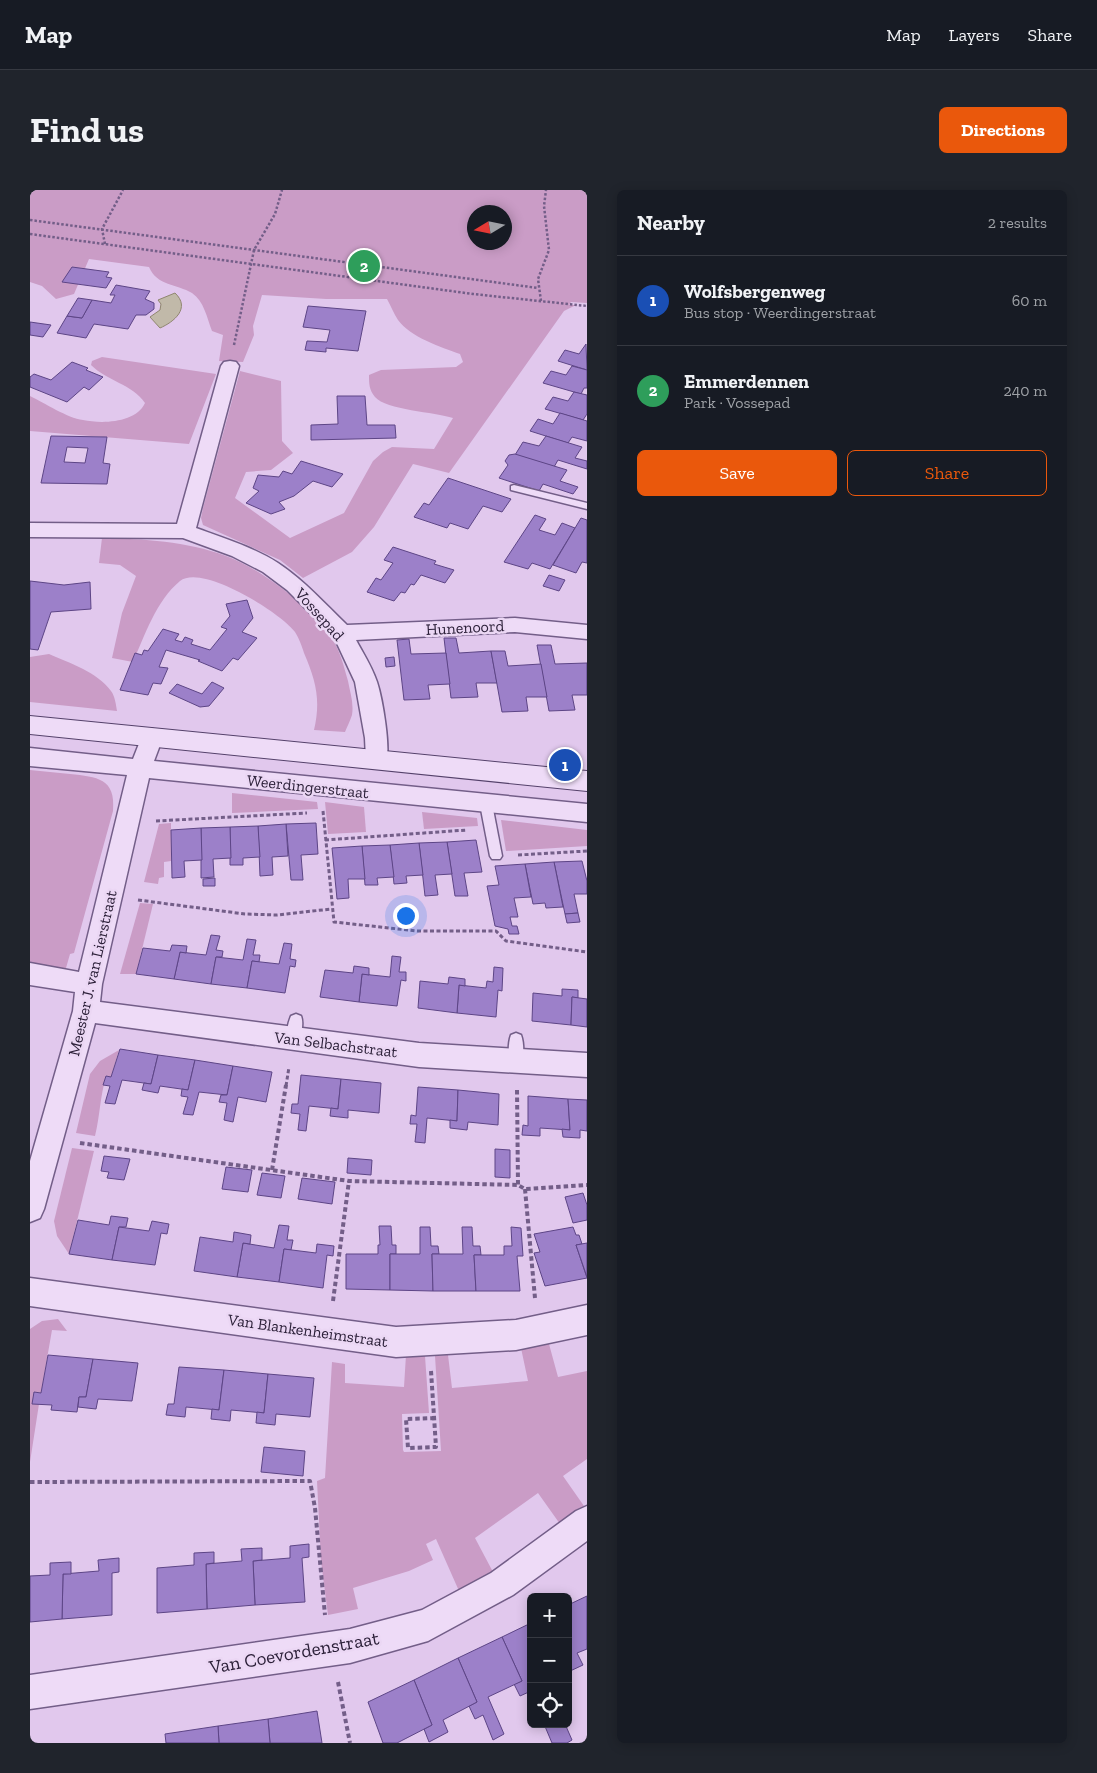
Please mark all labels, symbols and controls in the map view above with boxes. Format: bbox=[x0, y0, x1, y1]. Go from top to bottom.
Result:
text: Map bbox=[25, 20, 72, 49]
text: Map bbox=[886, 24, 921, 46]
text: Layers bbox=[949, 24, 1000, 46]
text: Share bbox=[1028, 24, 1072, 46]
button: Directions bbox=[939, 107, 1067, 153]
text: Find us bbox=[30, 109, 144, 151]
north arrow bbox=[467, 205, 512, 250]
text: Nearby bbox=[637, 210, 705, 235]
text: 2 results bbox=[988, 213, 1047, 232]
pin: 2 bbox=[348, 247, 380, 285]
text: Wolfsbergenweg bbox=[684, 280, 825, 303]
text: 1 bbox=[650, 291, 656, 310]
text: 60 m bbox=[1012, 291, 1047, 310]
text: Bus stop · Weerdingerstraat bbox=[684, 303, 876, 322]
text: Emmerdennen bbox=[684, 370, 809, 393]
text: 2 bbox=[649, 381, 657, 400]
text: 240 m bbox=[1003, 381, 1047, 400]
text: Park · Vossepad bbox=[684, 393, 790, 412]
button: Save bbox=[637, 450, 837, 496]
button: Share bbox=[847, 450, 1047, 496]
street label: Vossepad bbox=[290, 583, 348, 645]
street label: Hunenoord bbox=[425, 616, 505, 639]
pin: 1 bbox=[549, 746, 581, 784]
street label: Weerdingerstraat bbox=[246, 771, 370, 802]
street label: Meester J. van Lierstraat bbox=[64, 888, 121, 1058]
your location bbox=[393, 903, 419, 929]
street label: Van Selbachstraat bbox=[272, 1027, 399, 1061]
street label: Van Blankenheimstraat bbox=[226, 1310, 389, 1351]
map controls bbox=[527, 1593, 572, 1728]
button: + bbox=[527, 1593, 572, 1638]
street label: Van Coevordenstraat bbox=[206, 1626, 381, 1679]
button: − bbox=[527, 1638, 572, 1683]
button: locate bbox=[527, 1683, 572, 1728]

